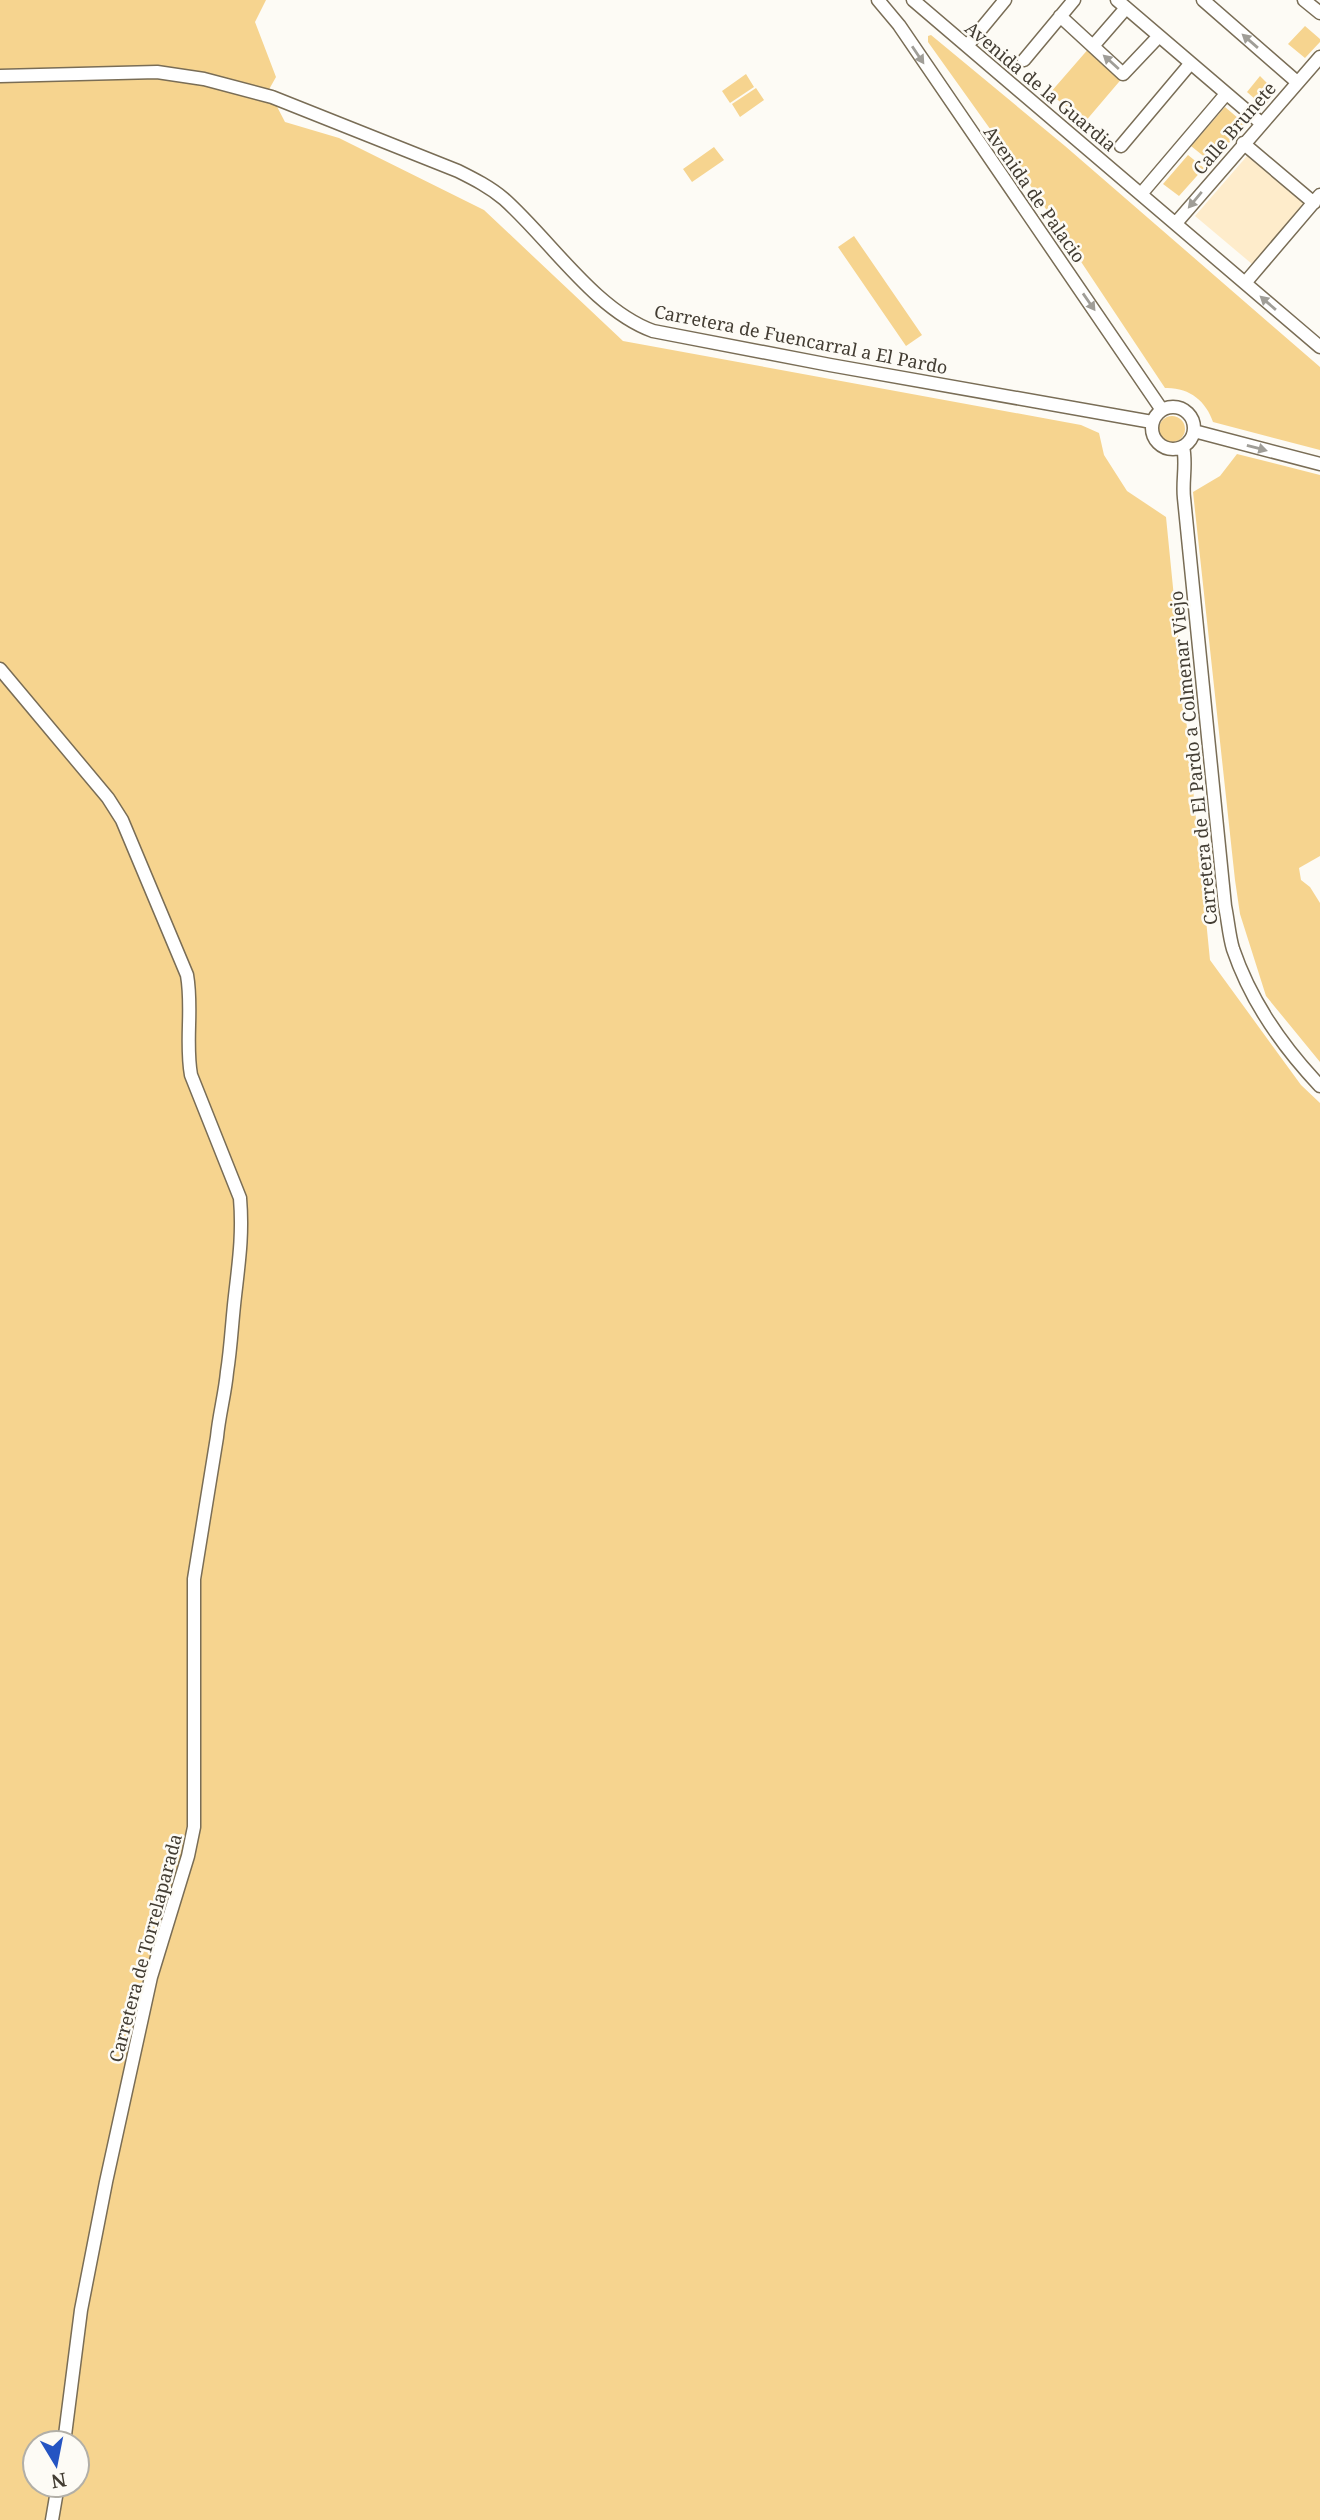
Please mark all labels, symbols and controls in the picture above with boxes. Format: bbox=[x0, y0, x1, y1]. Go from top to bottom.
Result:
street label: Avenida de la Guardia bbox=[960, 16, 1122, 156]
one-way arrow bbox=[1241, 33, 1259, 49]
one-way arrow bbox=[911, 45, 924, 64]
one-way arrow bbox=[1102, 54, 1120, 70]
street label: Calle Brunete bbox=[1187, 77, 1281, 179]
street label: Avenida de Palacio bbox=[979, 121, 1091, 267]
one-way arrow bbox=[1188, 192, 1203, 209]
one-way arrow bbox=[1082, 293, 1095, 312]
one-way arrow bbox=[1259, 295, 1277, 311]
street label: Carretera de Fuencarral a El Pardo bbox=[652, 299, 950, 379]
one-way arrow bbox=[1247, 443, 1268, 453]
street label: Carretera de El Pardo a Colmenar Viejo bbox=[1164, 590, 1222, 926]
street label: Carretera de Torrelaparada bbox=[103, 1831, 187, 2065]
north arrow bbox=[21, 2429, 91, 2499]
text: N bbox=[49, 2467, 69, 2495]

